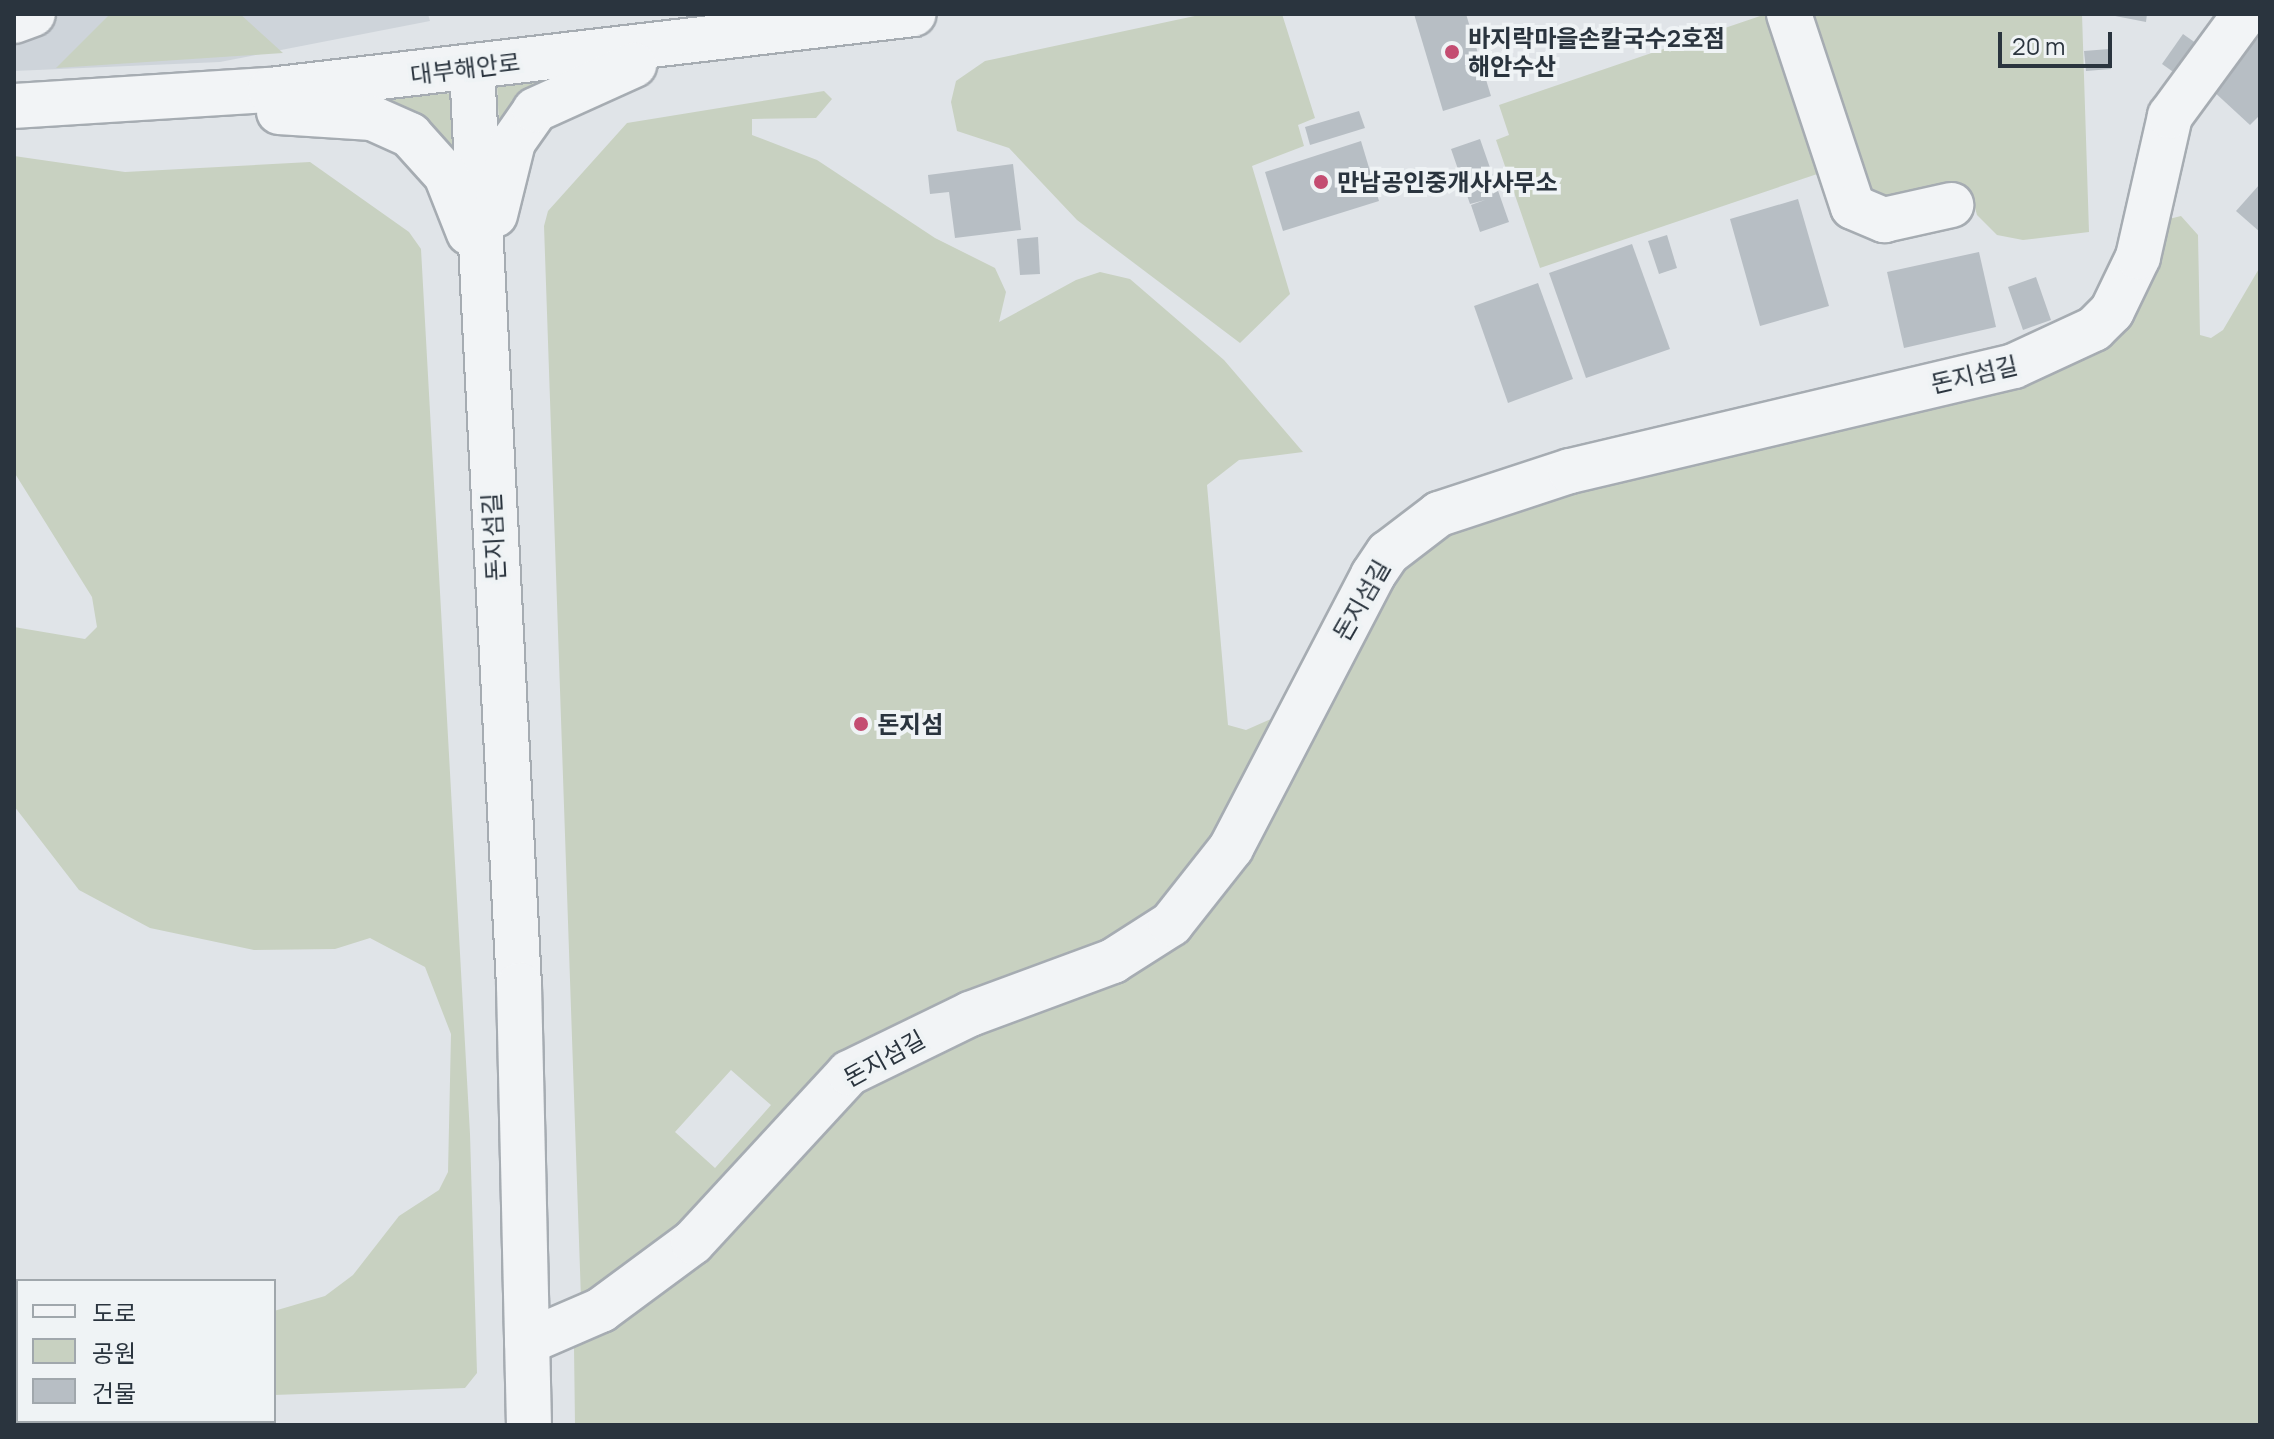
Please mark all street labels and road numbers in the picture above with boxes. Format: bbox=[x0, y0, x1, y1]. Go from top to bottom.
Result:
street label: 대부해안로 bbox=[408, 47, 522, 89]
street label: 돈지섬길 bbox=[1928, 350, 2020, 398]
street label: 돈지섬길 bbox=[476, 492, 510, 582]
street label: 돈지섬길 bbox=[1326, 555, 1396, 645]
street label: 돈지섬길 bbox=[838, 1024, 930, 1092]

